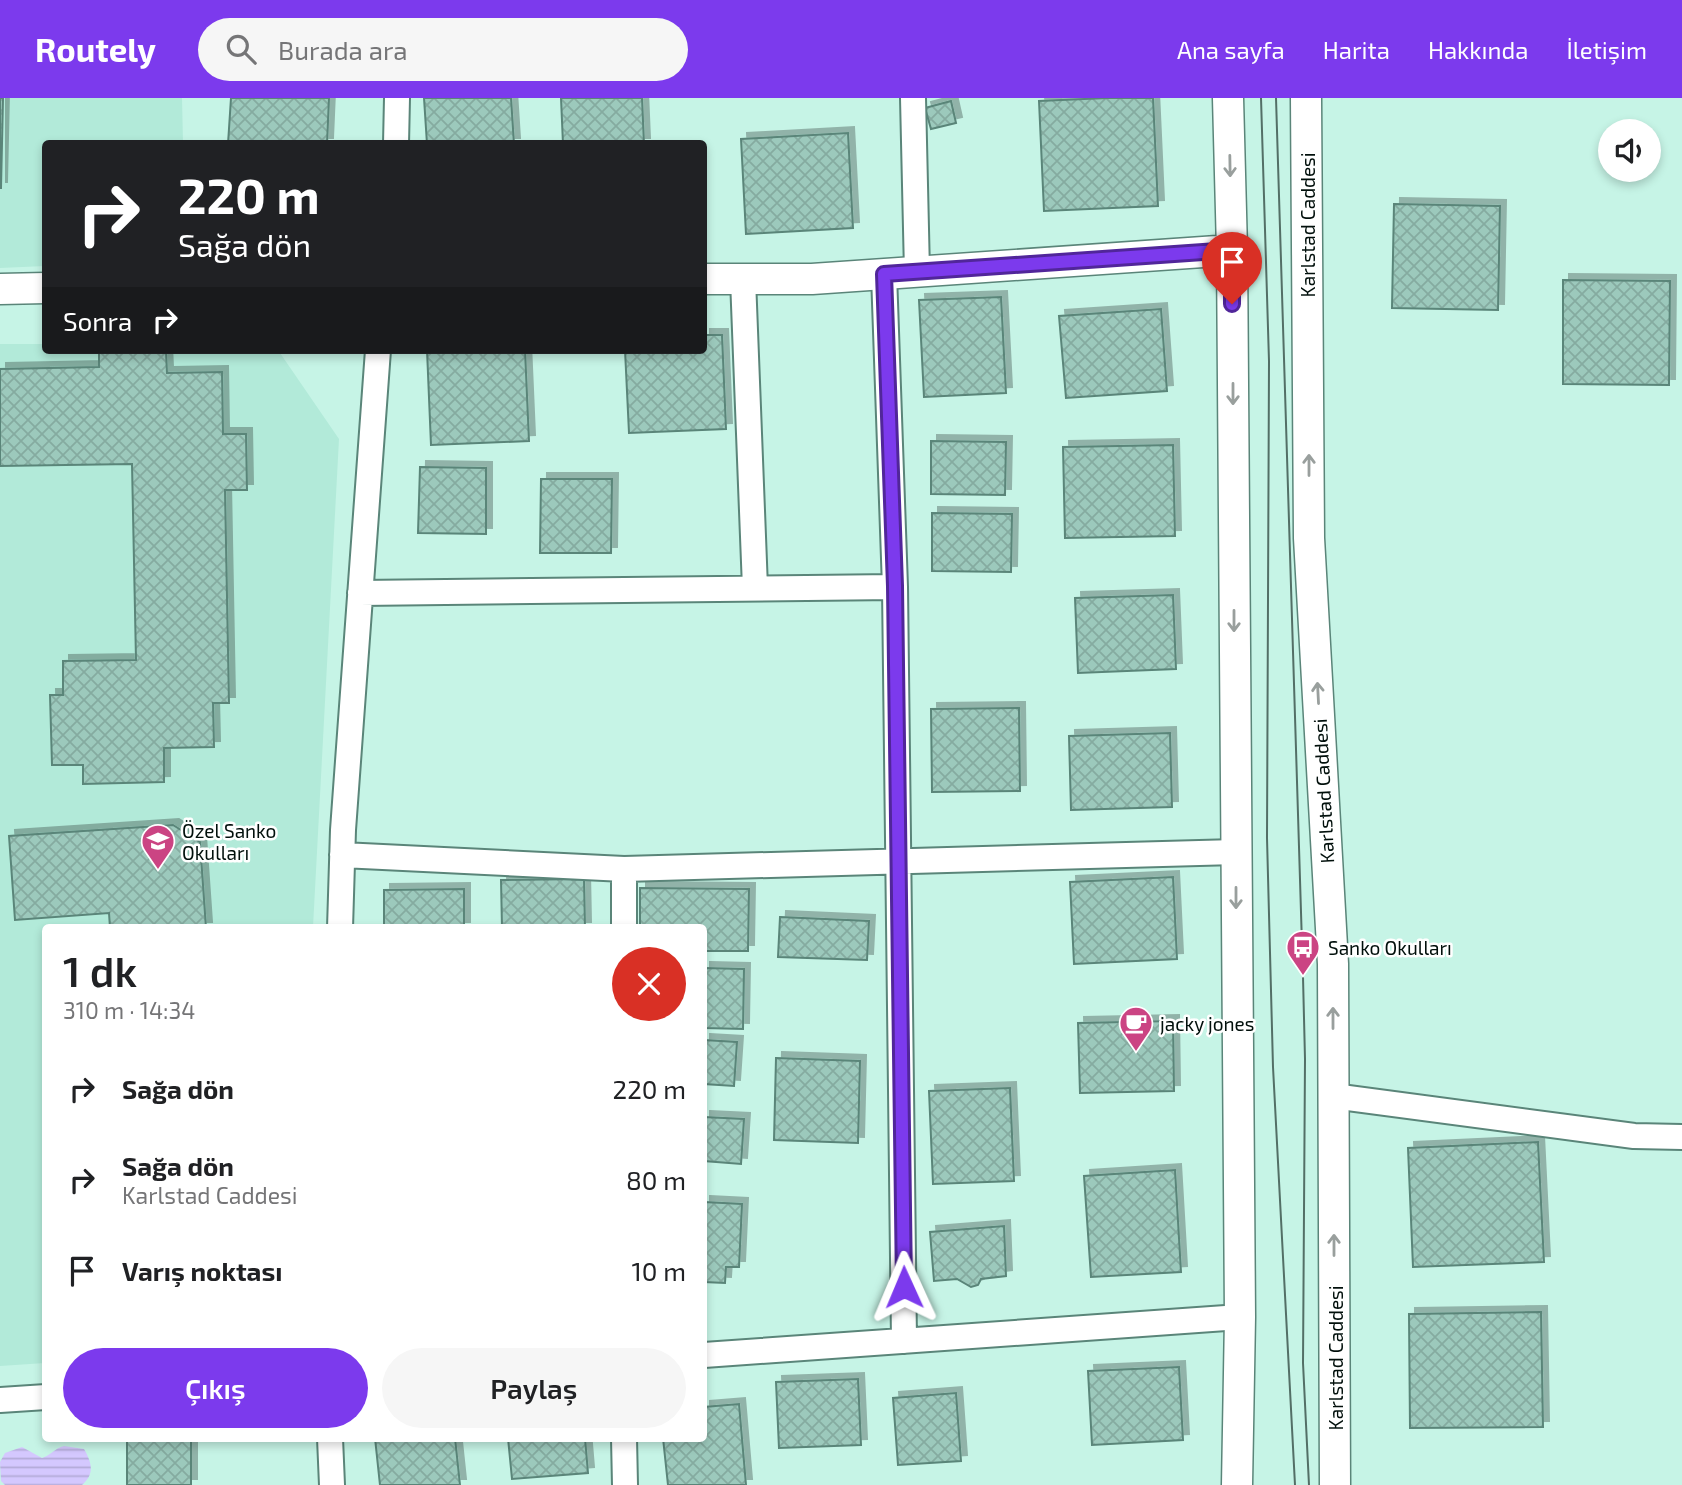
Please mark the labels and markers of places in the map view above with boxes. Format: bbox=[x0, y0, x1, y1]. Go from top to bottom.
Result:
pin bbox=[1202, 232, 1262, 304]
place label: Özel Sanko Okulları bbox=[182, 819, 276, 864]
school or university icon: Özel Sanko Okulları bbox=[139, 822, 177, 871]
bus stop icon: Sanko Okulları bbox=[1284, 928, 1322, 977]
place label: Sanko Okulları bbox=[1328, 936, 1452, 959]
cafe icon: jacky jones bbox=[1117, 1004, 1155, 1053]
place label: jacky jones bbox=[1160, 1012, 1254, 1035]

